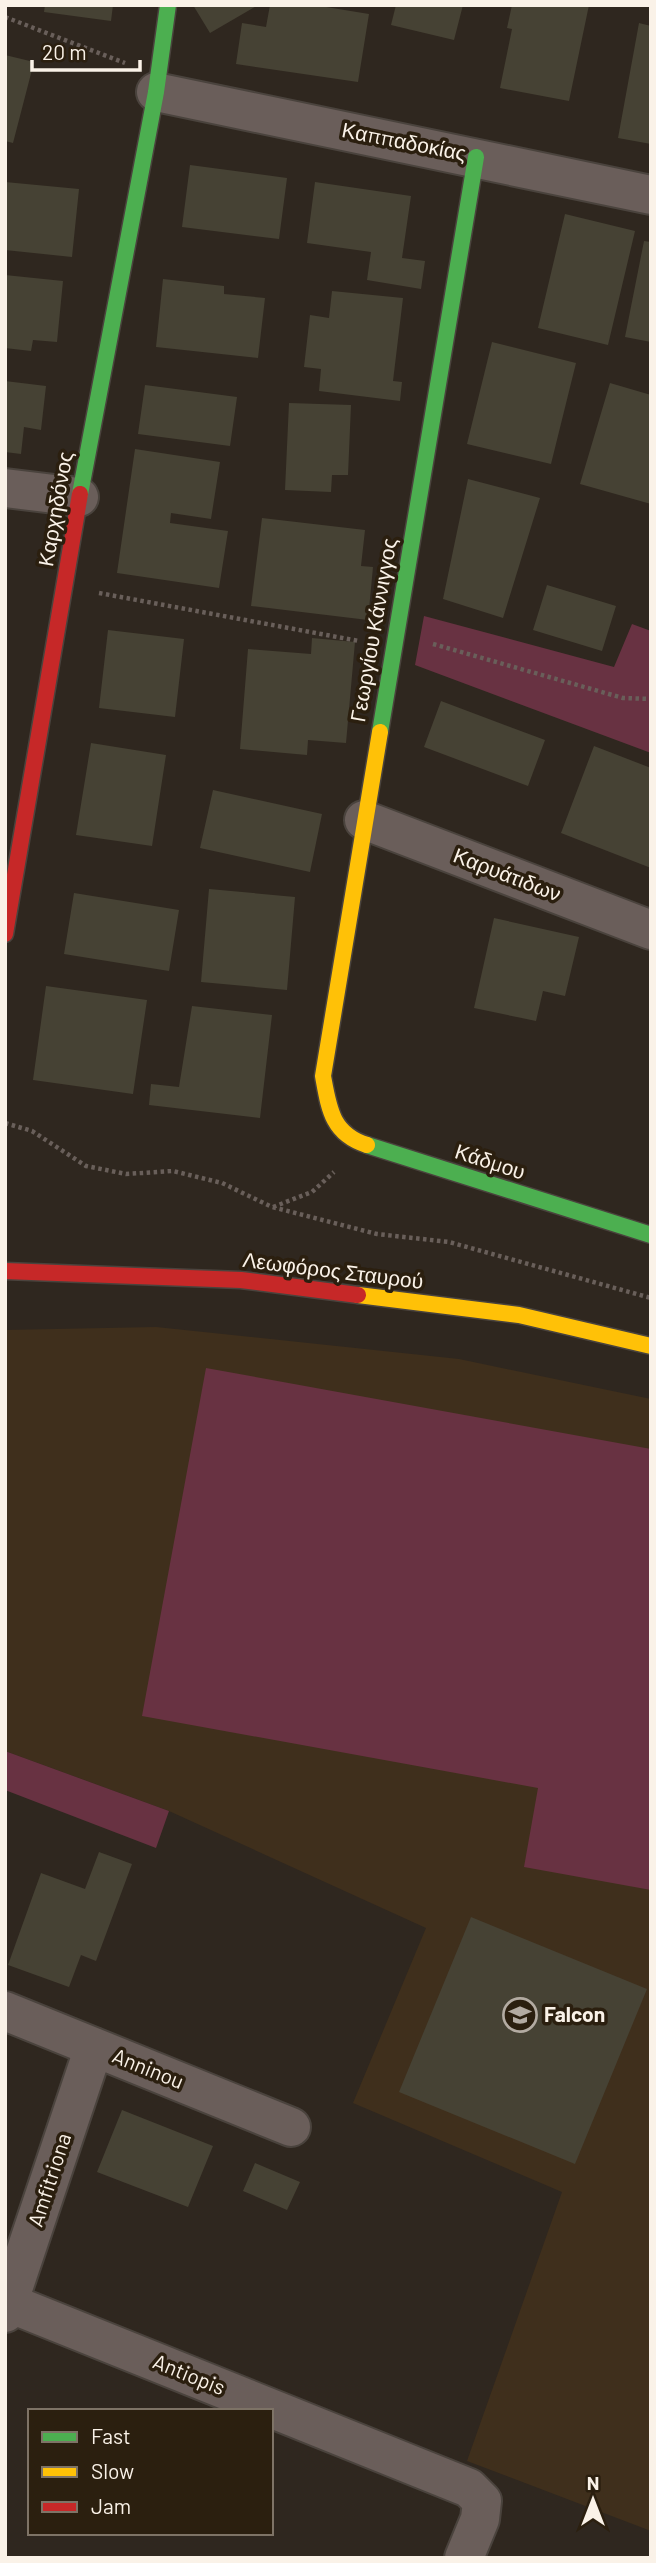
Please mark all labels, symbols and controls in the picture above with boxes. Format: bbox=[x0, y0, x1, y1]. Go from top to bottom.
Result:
scale bar bbox=[32, 28, 140, 72]
text: 20 m bbox=[42, 39, 87, 64]
street label: Καππαδοκίας bbox=[340, 116, 468, 165]
street label: Καρχηδόνος bbox=[32, 449, 77, 568]
street label: Γεωργίου Κάννιγγος bbox=[344, 536, 401, 724]
street label: Καρυάτιδων bbox=[450, 842, 565, 906]
street label: Κάδμου bbox=[452, 1138, 529, 1184]
street label: Λεωφόρος Σταυρού bbox=[241, 1246, 425, 1293]
school or university icon: Falcon bbox=[501, 1996, 539, 2034]
place label: Falcon bbox=[544, 2001, 605, 2026]
street label: Anninou bbox=[109, 2042, 188, 2093]
street label: Amfitriona bbox=[22, 2129, 75, 2230]
street label: Antiopis bbox=[150, 2348, 229, 2399]
legend bbox=[28, 2409, 273, 2535]
text: Fast bbox=[91, 2423, 131, 2448]
text: Slow bbox=[91, 2458, 134, 2483]
north arrow bbox=[558, 2465, 628, 2535]
text: N bbox=[587, 2471, 599, 2494]
text: Jam bbox=[91, 2493, 131, 2518]

